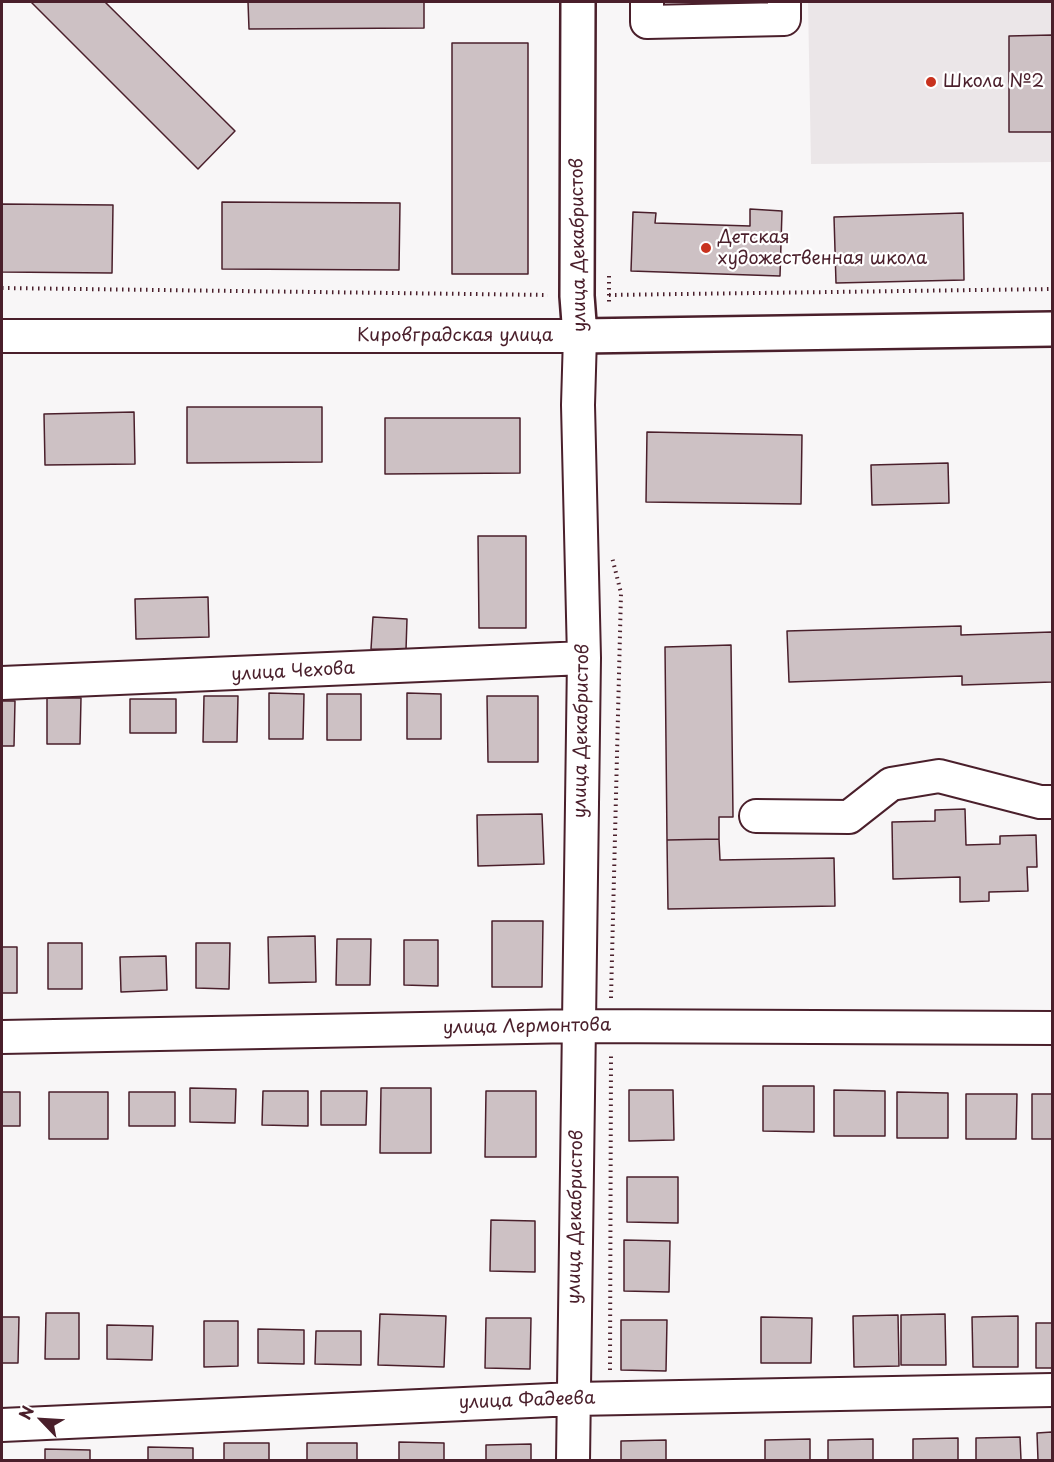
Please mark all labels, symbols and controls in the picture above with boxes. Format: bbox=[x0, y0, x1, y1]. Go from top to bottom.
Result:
place label: Школа №2 bbox=[943, 71, 1044, 93]
marker: Школа №2 bbox=[924, 75, 938, 89]
street label: улица Декабристов bbox=[567, 158, 591, 332]
place label: Детская художественная школа bbox=[718, 227, 927, 270]
marker: Детская художественная школа bbox=[699, 241, 713, 255]
street label: Кировградская улица bbox=[357, 325, 553, 347]
street label: улица Декабристов bbox=[570, 644, 594, 818]
street label: улица Чехова bbox=[231, 658, 355, 686]
street label: улица Лермонтова bbox=[443, 1015, 611, 1039]
street label: улица Декабристов bbox=[564, 1130, 588, 1304]
street label: улица Фадеева bbox=[458, 1388, 596, 1414]
north arrow bbox=[12, 1390, 72, 1450]
text: N bbox=[12, 1402, 39, 1423]

